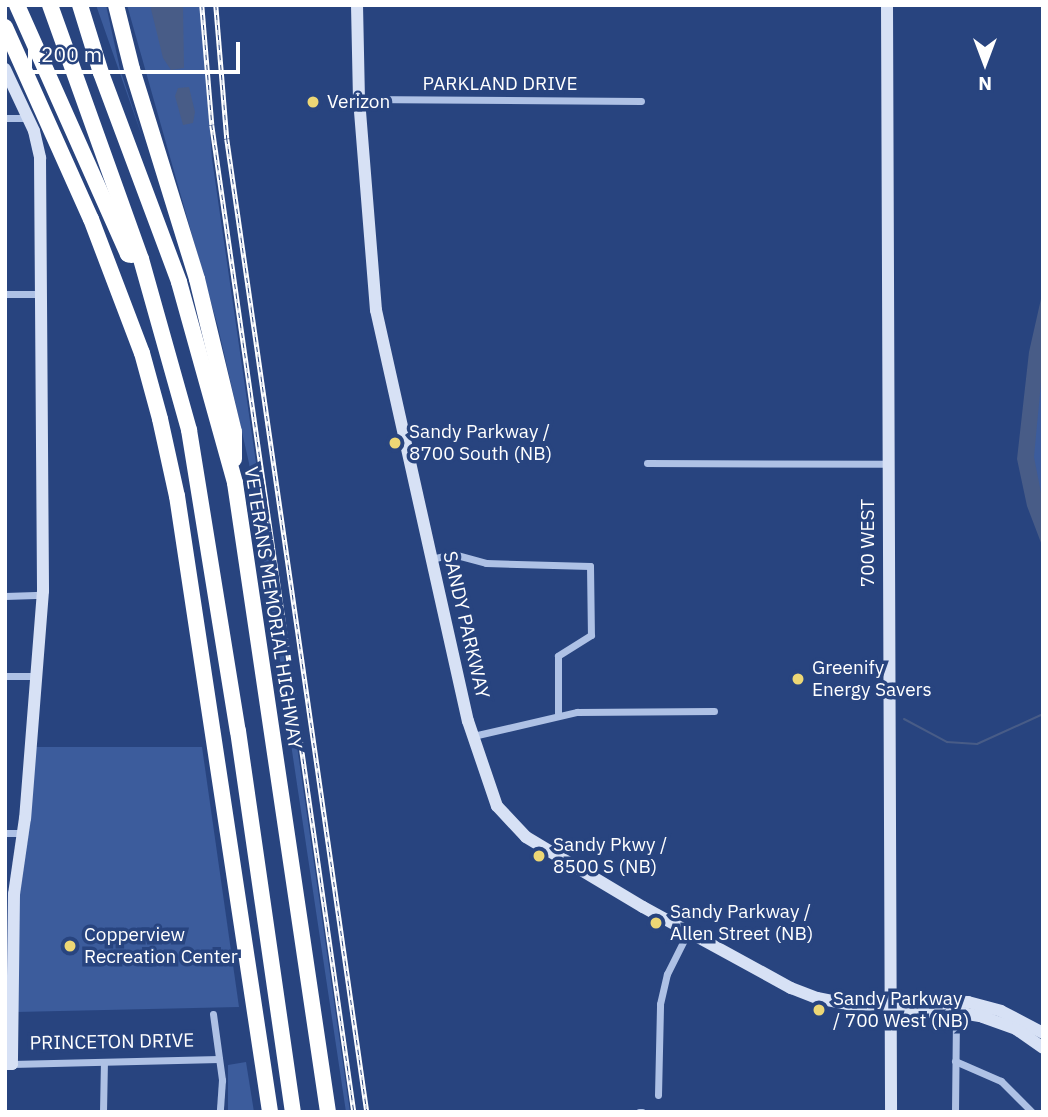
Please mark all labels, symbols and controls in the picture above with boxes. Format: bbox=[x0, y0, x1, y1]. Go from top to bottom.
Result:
scale bar bbox=[32, 28, 243, 72]
north arrow bbox=[950, 28, 1020, 98]
text: 200 m bbox=[41, 40, 102, 68]
text: N bbox=[978, 72, 992, 96]
street label: PARKLAND DRIVE bbox=[423, 73, 577, 95]
place label: Verizon bbox=[327, 91, 390, 113]
marker: Verizon bbox=[305, 94, 321, 110]
place label: Sandy Parkway / 8700 South (NB) bbox=[409, 421, 552, 465]
marker: Sandy Parkway / 8700 South (NB) bbox=[387, 435, 403, 451]
street label: VETERANS MEMORIAL HIGHWAY bbox=[239, 465, 307, 751]
street label: 700 WEST bbox=[857, 499, 879, 587]
street label: SANDY PARKWAY bbox=[438, 549, 494, 701]
place label: Greenify Energy Savers bbox=[812, 657, 932, 701]
marker: Greenify Energy Savers bbox=[790, 671, 806, 687]
place label: Sandy Pkwy / 8500 S (NB) bbox=[553, 834, 667, 878]
marker: Sandy Pkwy / 8500 S (NB) bbox=[531, 848, 547, 864]
place label: Sandy Parkway / Allen Street (NB) bbox=[670, 901, 813, 945]
marker: Sandy Parkway / Allen Street (NB) bbox=[648, 915, 664, 931]
place label: Copperview Recreation Center bbox=[84, 924, 238, 968]
marker: Copperview Recreation Center bbox=[62, 938, 78, 954]
place label: Sandy Parkway / 700 West (NB) bbox=[833, 988, 969, 1032]
marker: Sandy Parkway / 700 West (NB) bbox=[811, 1002, 827, 1018]
street label: PRINCETON DRIVE bbox=[30, 1029, 194, 1055]

